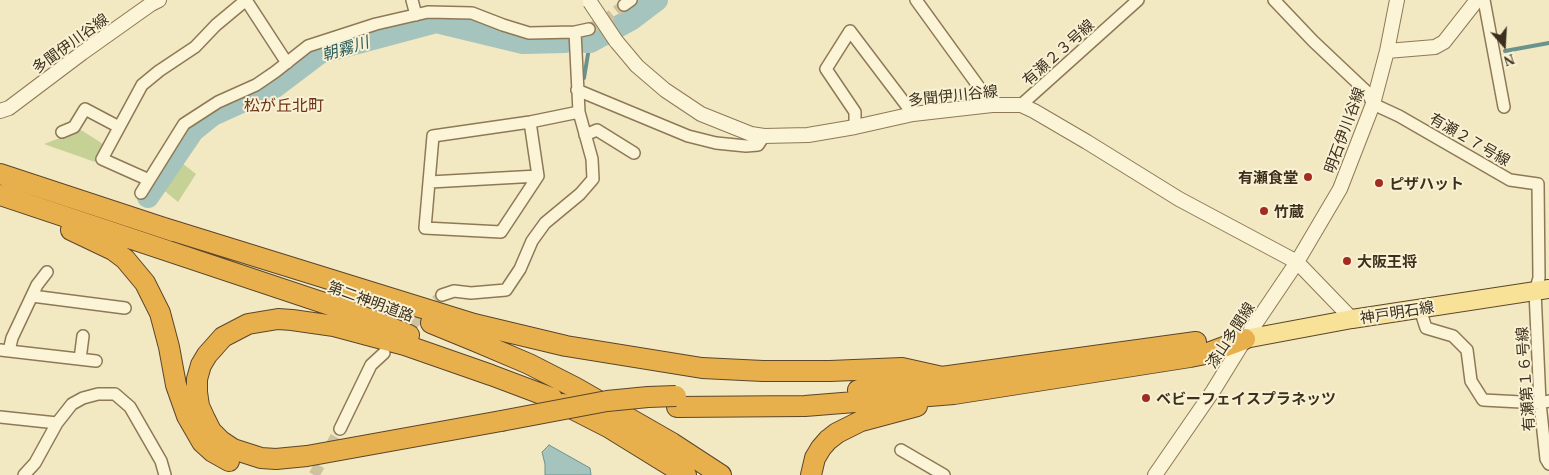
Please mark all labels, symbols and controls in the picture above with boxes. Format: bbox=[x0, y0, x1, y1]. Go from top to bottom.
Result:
street label: 多聞伊川谷線 bbox=[28, 9, 112, 77]
street label: 有瀬２３号線 bbox=[1019, 15, 1097, 89]
north arrow bbox=[1479, 20, 1529, 70]
water label: 朝霧川 bbox=[319, 32, 371, 64]
text: N bbox=[1502, 51, 1516, 68]
street label: 多聞伊川谷線 bbox=[907, 81, 999, 109]
street label: 明石伊川谷線 bbox=[1320, 85, 1368, 175]
district label: 松が丘北町 bbox=[244, 95, 324, 115]
street label: 有瀬２７号線 bbox=[1427, 109, 1513, 169]
place label: 有瀬食堂 bbox=[1238, 168, 1298, 186]
marker: 有瀬食堂 bbox=[1302, 171, 1314, 183]
place label: ピザハット bbox=[1389, 174, 1464, 192]
marker: ピザハット bbox=[1373, 177, 1385, 189]
place label: 竹蔵 bbox=[1274, 202, 1304, 220]
marker: 竹蔵 bbox=[1258, 205, 1270, 217]
place label: 大阪王将 bbox=[1357, 252, 1417, 270]
marker: 大阪王将 bbox=[1341, 255, 1353, 267]
street label: 第二神明道路 bbox=[326, 277, 416, 325]
street label: 神戸明石線 bbox=[1359, 297, 1435, 327]
street label: 漆山多聞線 bbox=[1202, 299, 1258, 371]
street label: 有瀬第１６号線 bbox=[1512, 326, 1538, 432]
place label: ベビーフェイスプラネッツ bbox=[1156, 389, 1336, 407]
marker: ベビーフェイスプラネッツ bbox=[1140, 392, 1152, 404]

